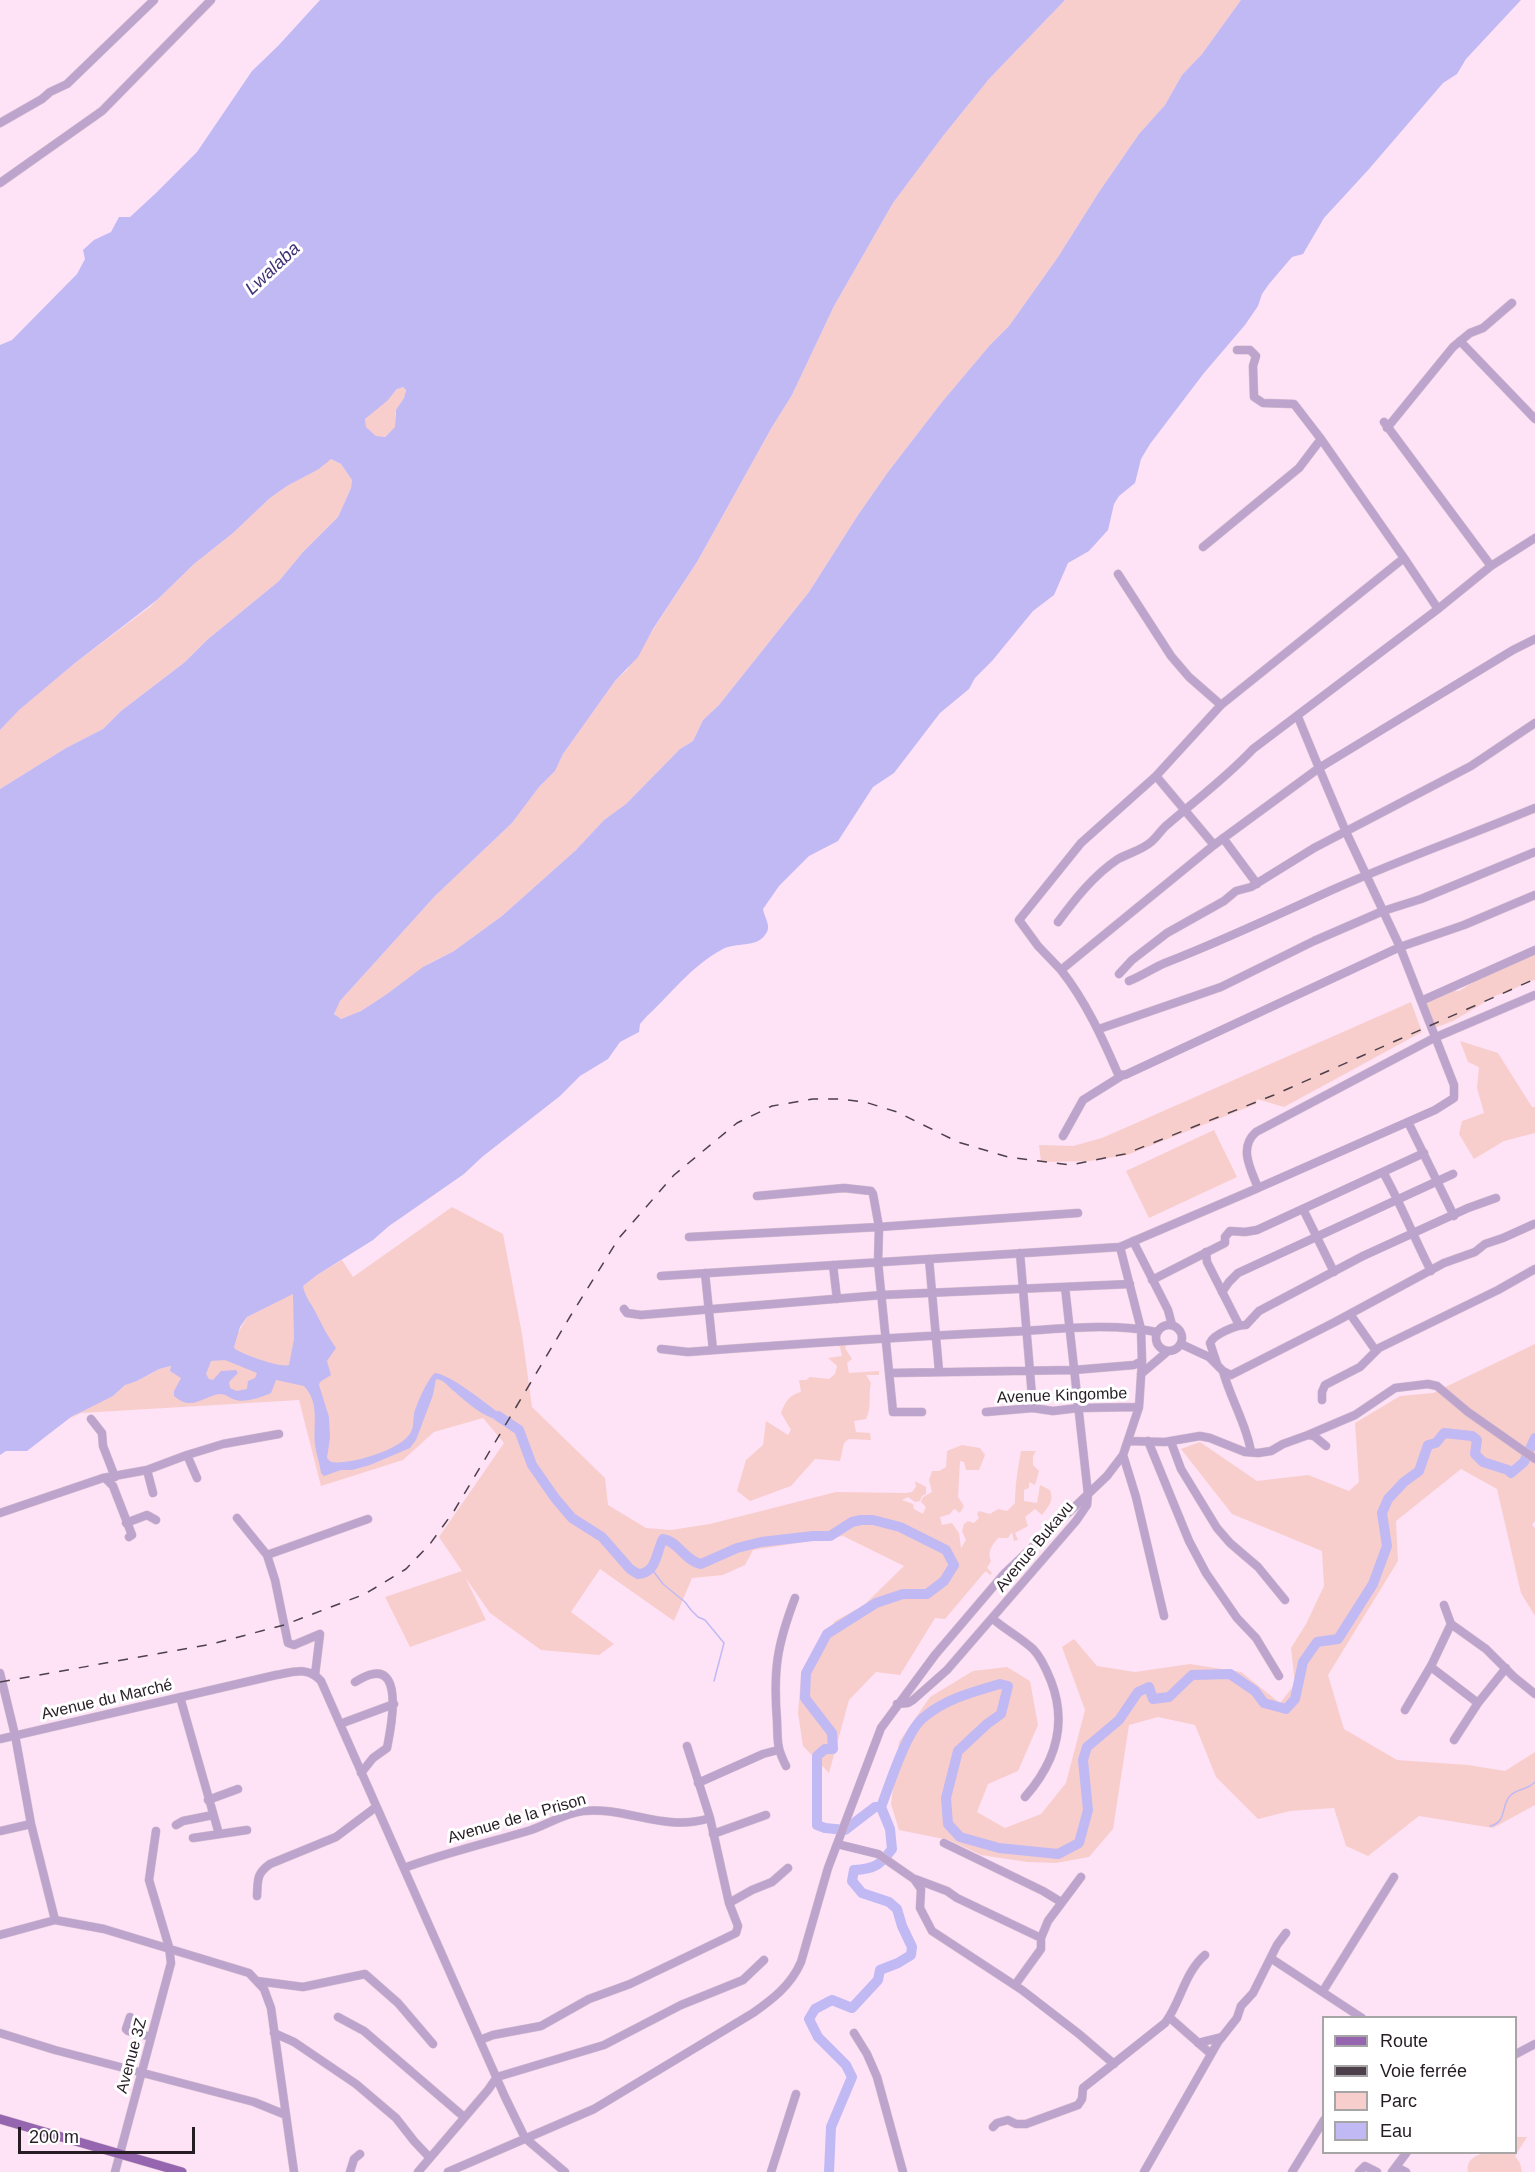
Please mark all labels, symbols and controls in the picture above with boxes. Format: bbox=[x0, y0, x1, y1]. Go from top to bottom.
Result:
water label: Lwalaba bbox=[241, 238, 305, 300]
street label: Avenue Kingombe bbox=[996, 1384, 1128, 1408]
street label: Avenue Bukavu bbox=[992, 1498, 1078, 1596]
street label: Avenue du Marché bbox=[40, 1676, 174, 1724]
street label: Avenue de la Prison bbox=[446, 1790, 588, 1848]
street label: Avenue 3Z bbox=[113, 2016, 151, 2096]
legend bbox=[1322, 2016, 1517, 2154]
text: Route bbox=[1380, 2031, 1428, 2051]
text: Voie ferrée bbox=[1380, 2061, 1467, 2081]
text: Parc bbox=[1380, 2091, 1417, 2111]
scale bar bbox=[21, 2115, 198, 2153]
text: Eau bbox=[1380, 2121, 1412, 2141]
text: 200 m bbox=[29, 2127, 79, 2147]

